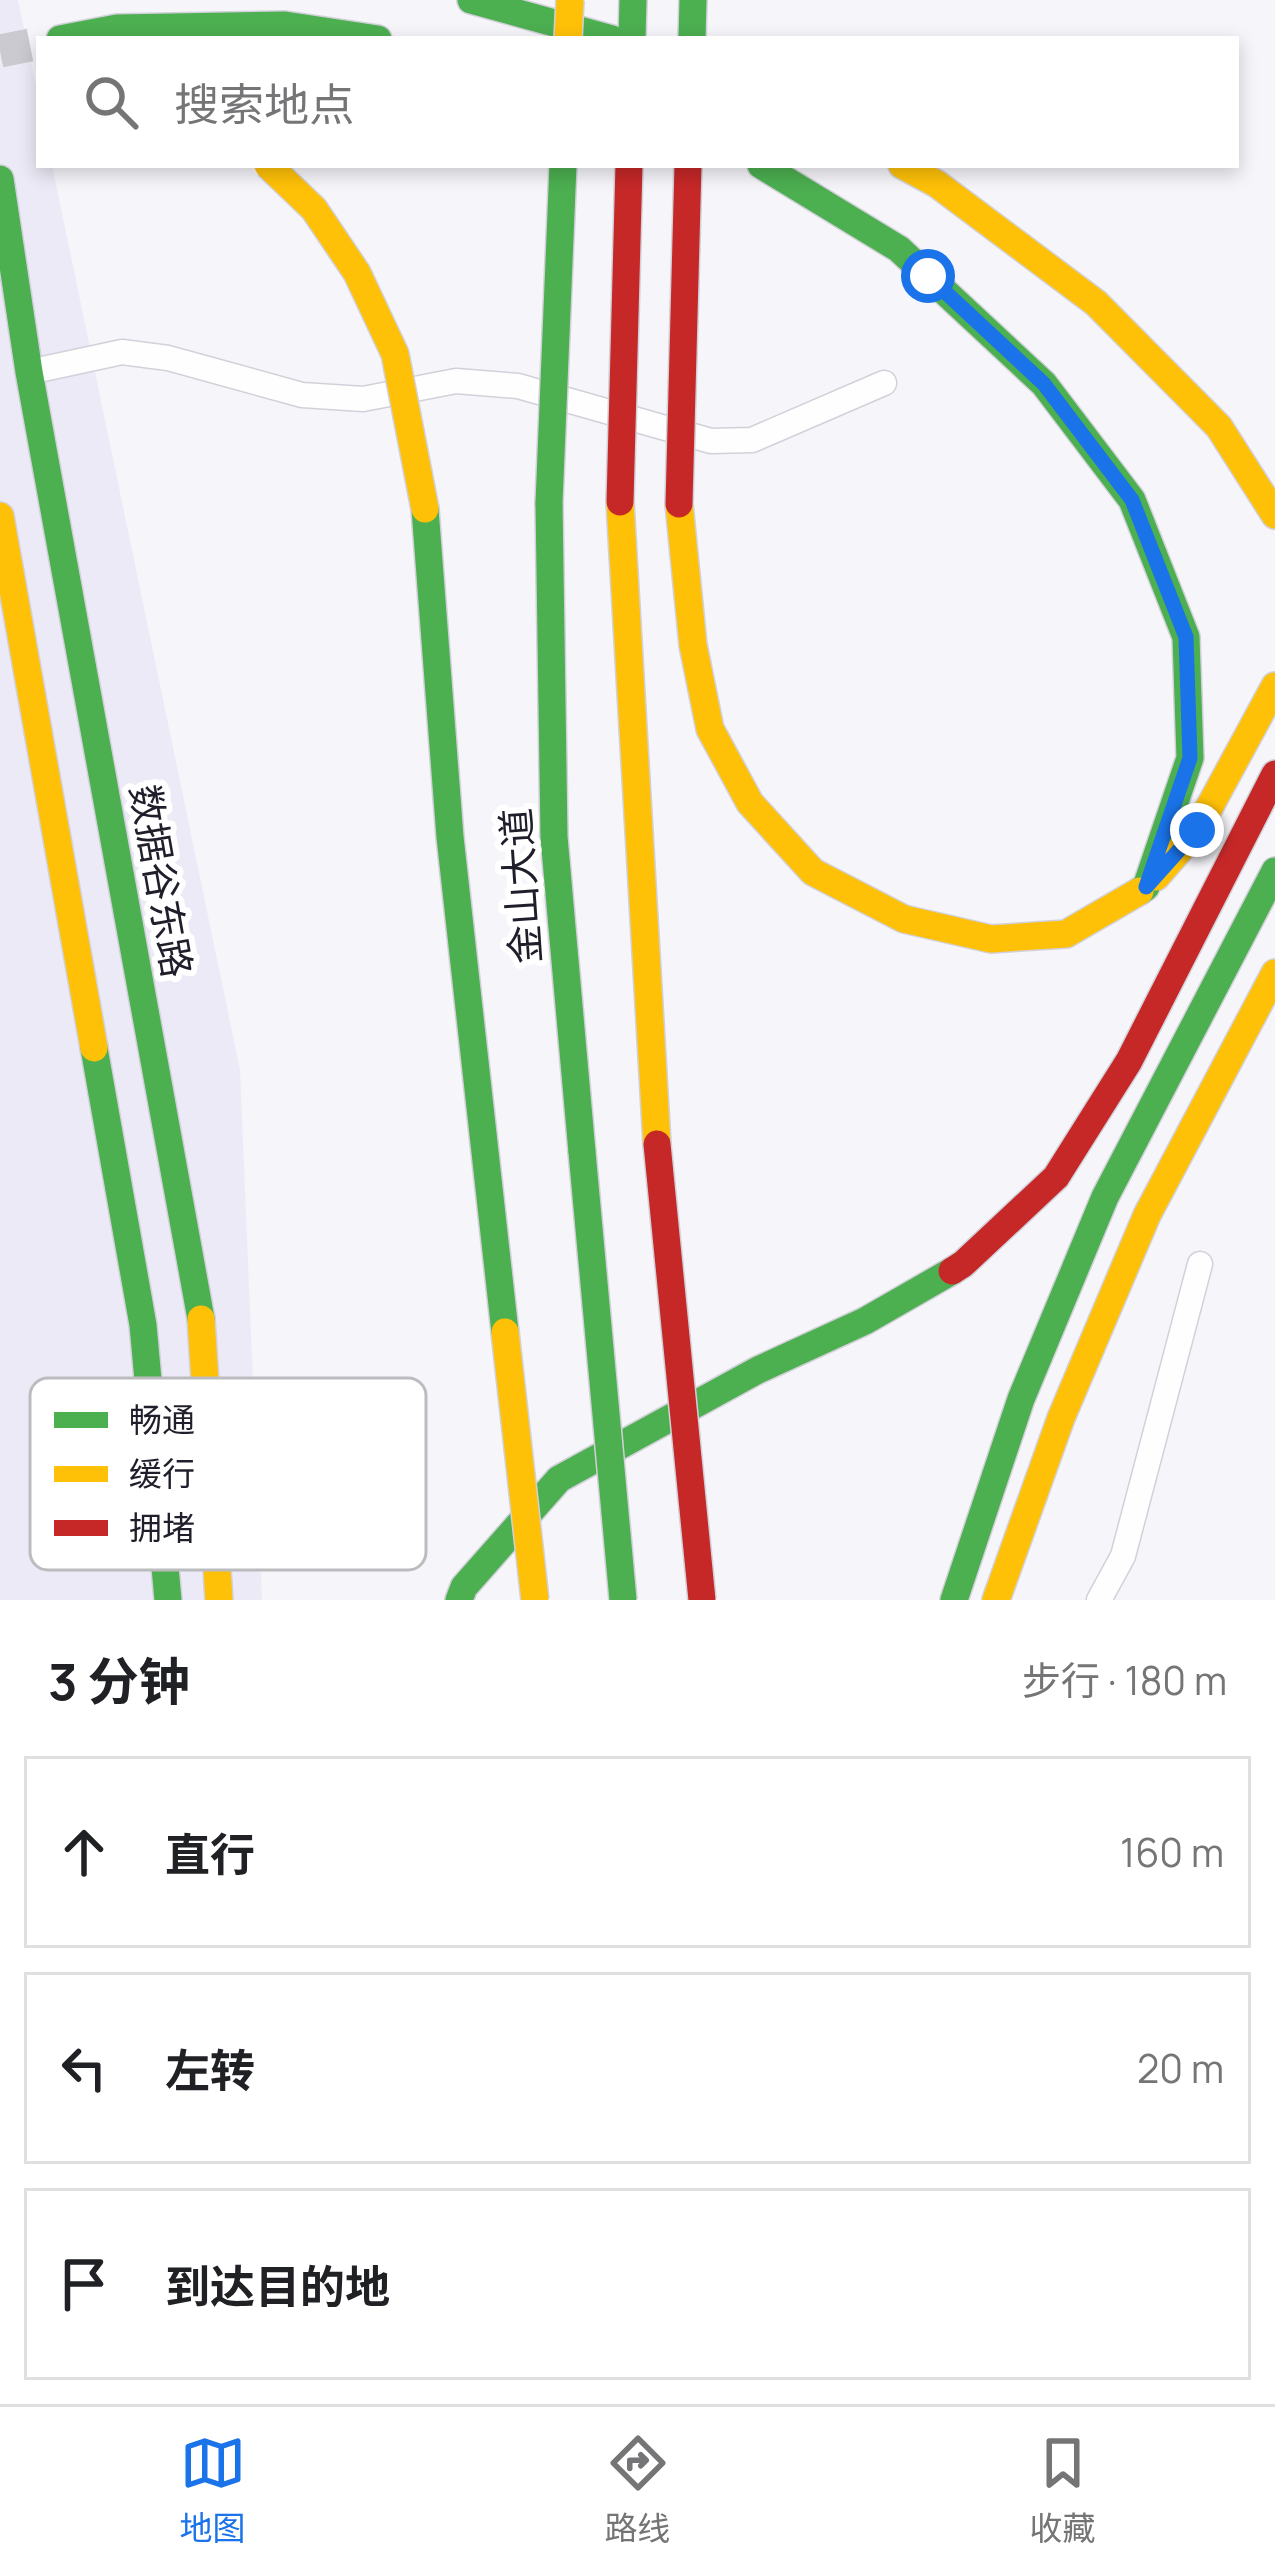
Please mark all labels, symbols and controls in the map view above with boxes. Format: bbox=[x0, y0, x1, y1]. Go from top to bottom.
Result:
search box bbox=[36, 36, 1239, 168]
icon: search bbox=[78, 69, 144, 135]
text: 搜索地点 bbox=[174, 73, 354, 135]
route start bbox=[901, 249, 955, 303]
street label: 数据谷东路 bbox=[118, 780, 206, 982]
route end bbox=[1170, 803, 1224, 857]
street label: 金山大道 bbox=[488, 806, 552, 966]
legend bbox=[30, 1378, 426, 1570]
text: 畅通 bbox=[129, 1397, 195, 1442]
text: 缓行 bbox=[129, 1451, 195, 1496]
text: 拥堵 bbox=[129, 1505, 195, 1550]
text: 3 分钟 bbox=[48, 1646, 190, 1715]
text: 步行 · 180 m bbox=[1022, 1653, 1227, 1707]
icon: ahead bbox=[51, 1819, 117, 1885]
text: 直行 bbox=[165, 1823, 255, 1885]
text: 160 m bbox=[1120, 1825, 1224, 1879]
icon: left bbox=[51, 2035, 117, 2101]
text: 左转 bbox=[165, 2039, 255, 2101]
text: 20 m bbox=[1137, 2041, 1224, 2095]
icon: arrive bbox=[51, 2251, 117, 2317]
text: 到达目的地 bbox=[165, 2255, 390, 2317]
tab: 地图 bbox=[180, 2430, 246, 2550]
tab: 路线 bbox=[605, 2430, 671, 2550]
tab: 收藏 bbox=[1030, 2430, 1096, 2550]

